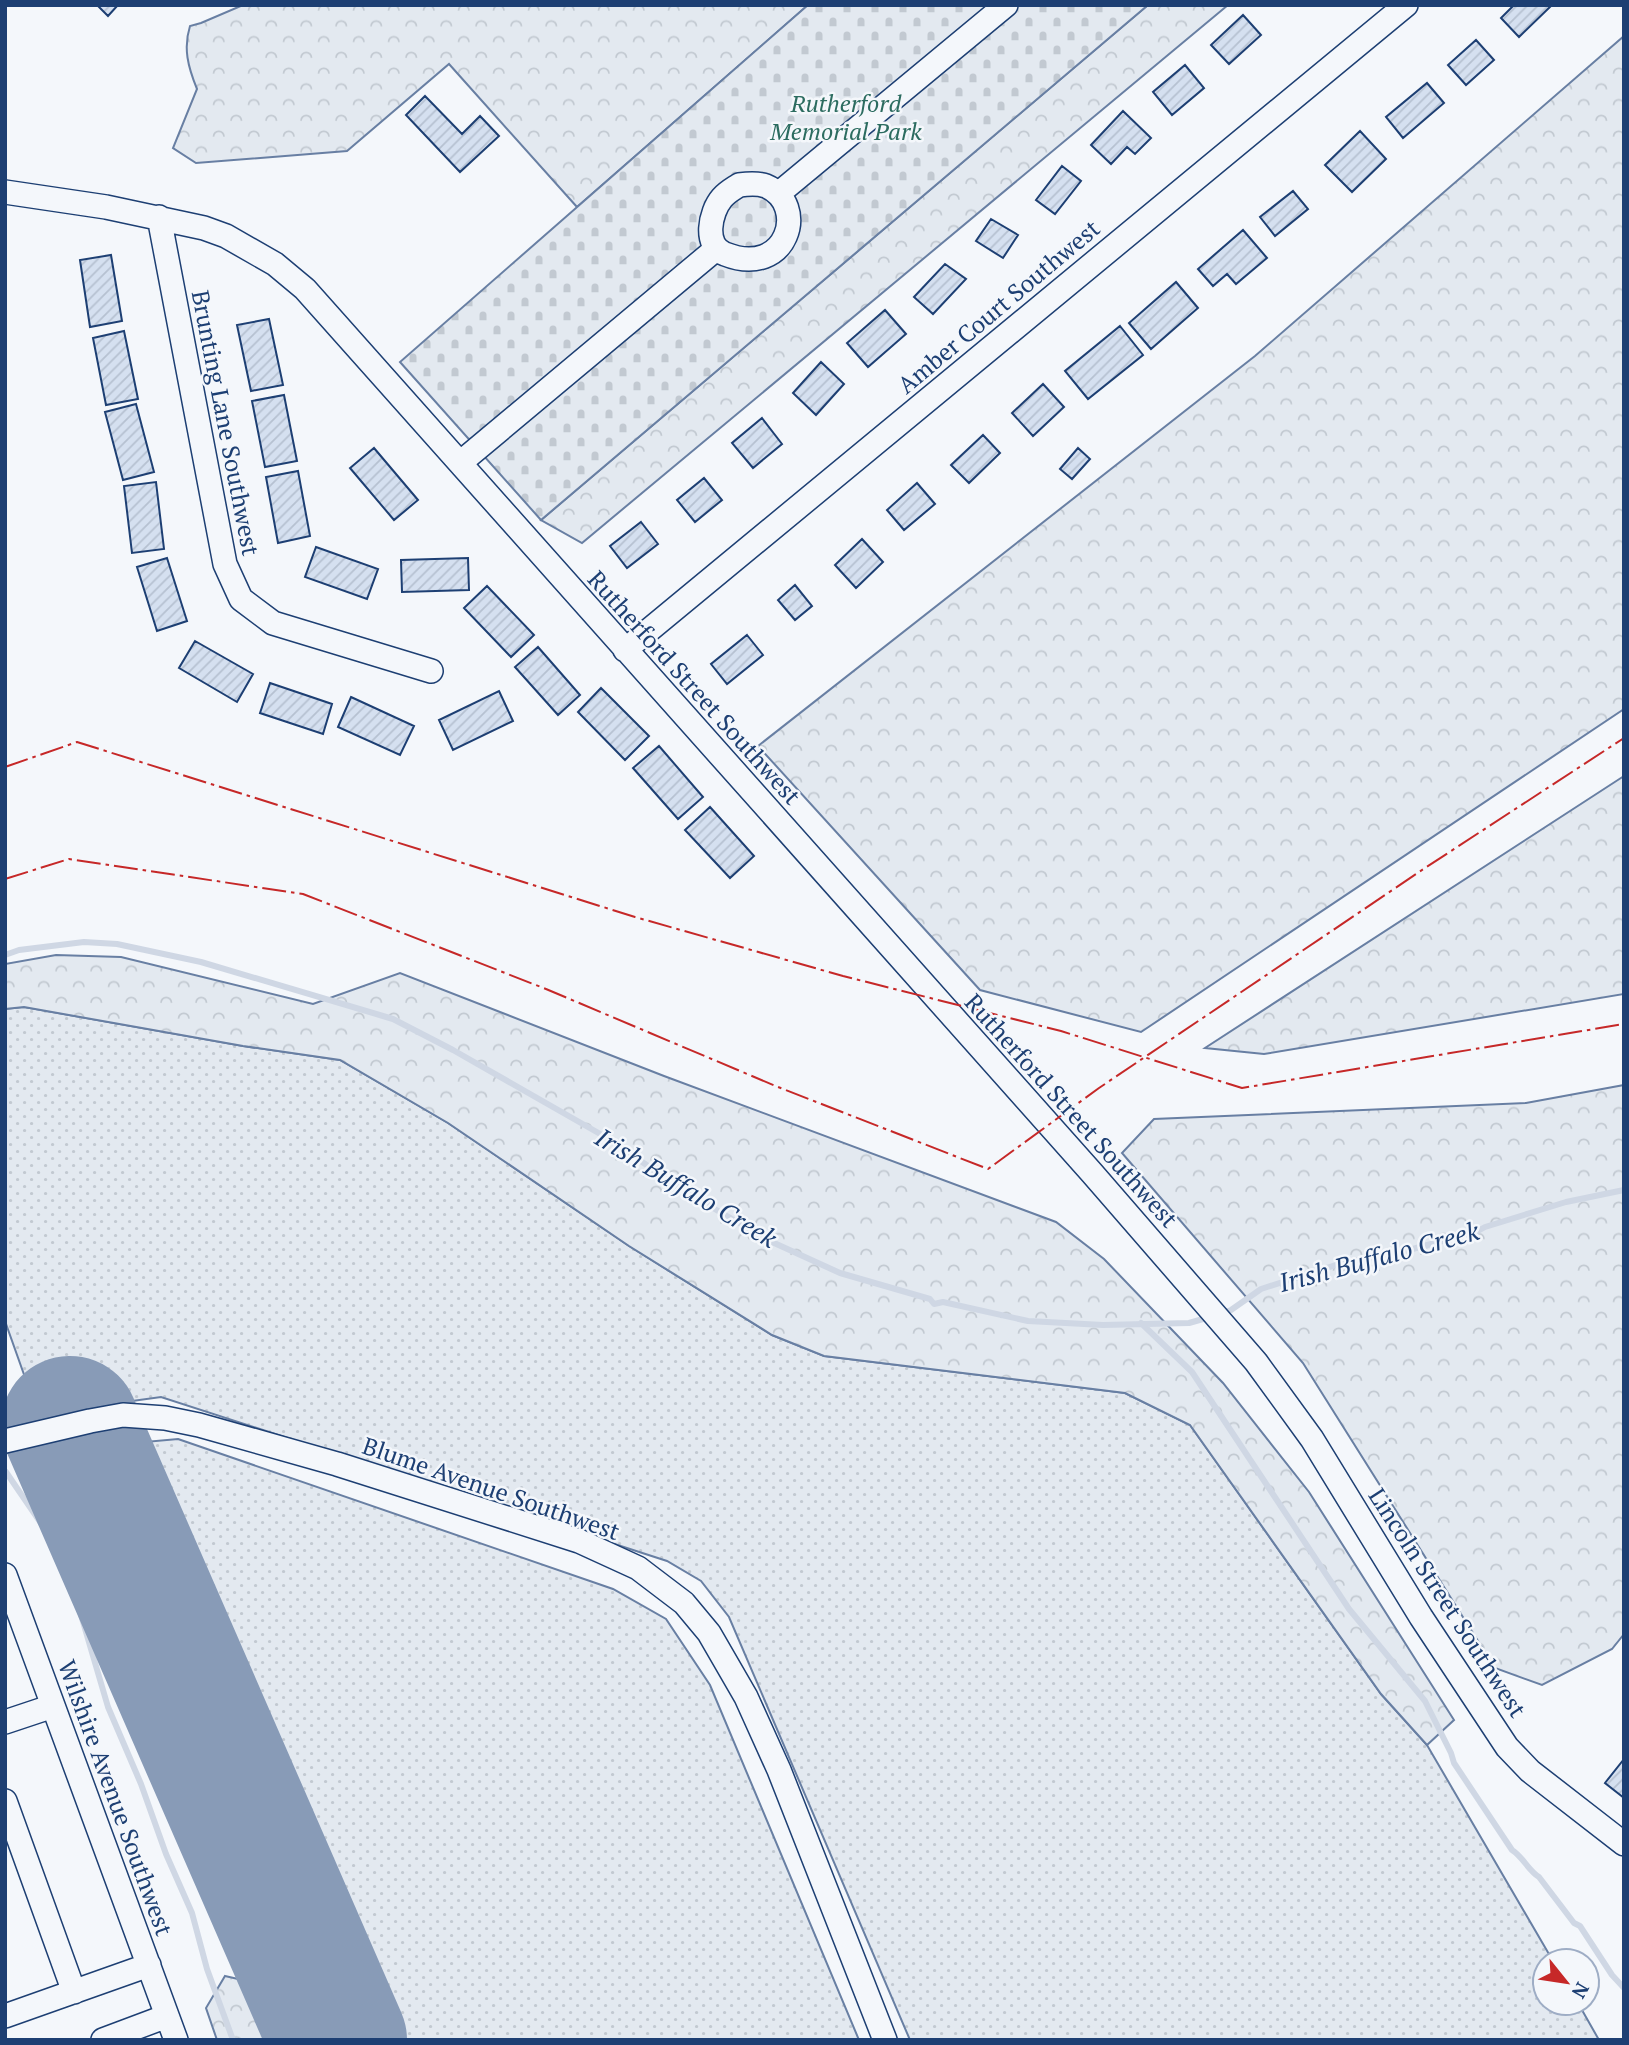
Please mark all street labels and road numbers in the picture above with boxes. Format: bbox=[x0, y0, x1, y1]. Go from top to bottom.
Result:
street label: Amber Court Southwest bbox=[891, 212, 1106, 400]
street label: Brunting Lane Southwest bbox=[185, 287, 267, 558]
street label: Rutherford Street Southwest bbox=[581, 564, 808, 811]
street label: Rutherford Street Southwest bbox=[958, 987, 1185, 1234]
street label: Blume Avenue Southwest bbox=[359, 1429, 624, 1547]
street label: Lincoln Street Southwest bbox=[1362, 1482, 1534, 1723]
street label: Wilshire Avenue Southwest bbox=[51, 1655, 181, 1940]

